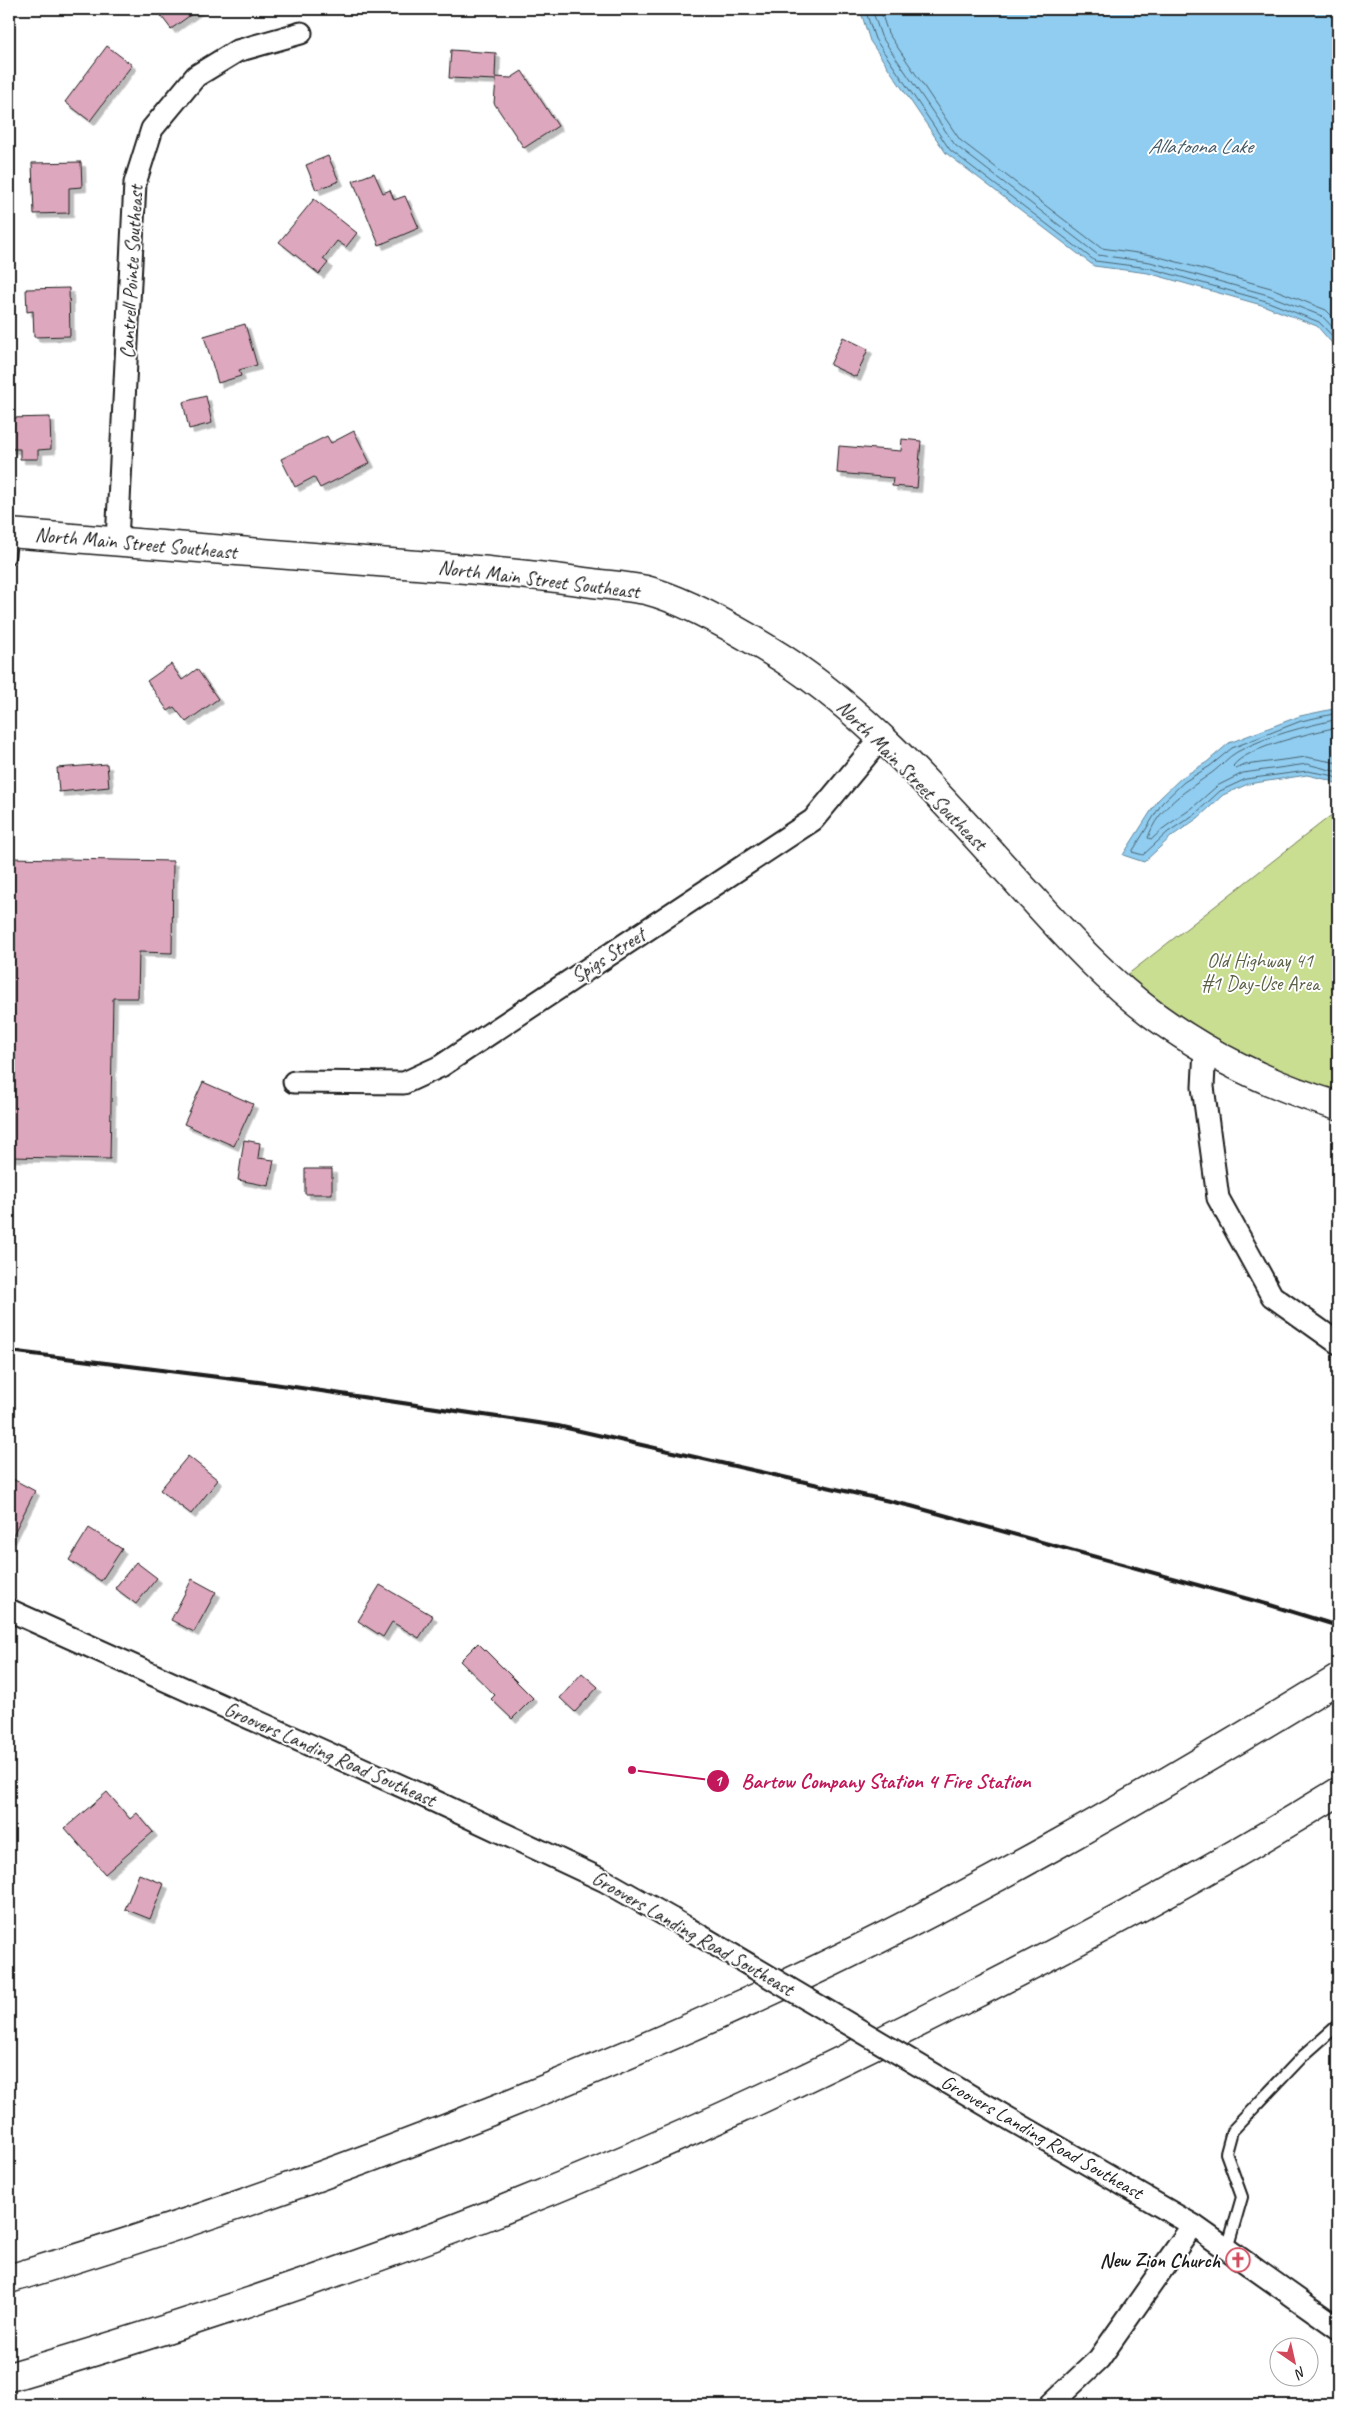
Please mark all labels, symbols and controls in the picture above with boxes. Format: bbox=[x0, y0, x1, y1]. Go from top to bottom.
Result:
water label: Allatoona Lake bbox=[1148, 133, 1255, 159]
street label: Cantrell Pointe Southeast bbox=[114, 182, 148, 359]
street label: North Main Street Southeast bbox=[34, 522, 240, 564]
street label: North Main Street Southeast bbox=[437, 554, 643, 604]
street label: North Main Street Southeast bbox=[832, 695, 994, 857]
street label: Spigs Street bbox=[566, 920, 652, 988]
park label: Old Highway 41 #1 Day-Use Area bbox=[1201, 948, 1321, 996]
street label: Groovers Landing Road Southeast bbox=[220, 1696, 442, 1813]
callout: Bartow Company Station 4 Fire Station bbox=[706, 1763, 1042, 1799]
text: Bartow Company Station 4 Fire Station bbox=[741, 1768, 1032, 1794]
text: 1 bbox=[715, 1772, 724, 1791]
street label: Groovers Landing Road Southeast bbox=[588, 1865, 800, 2002]
street label: Groovers Landing Road Southeast bbox=[937, 2069, 1149, 2206]
church icon: New Zion Church bbox=[1225, 2247, 1251, 2273]
place label: New Zion Church bbox=[1100, 2248, 1221, 2273]
north arrow bbox=[1270, 2336, 1320, 2386]
text: N bbox=[1291, 2363, 1309, 2383]

